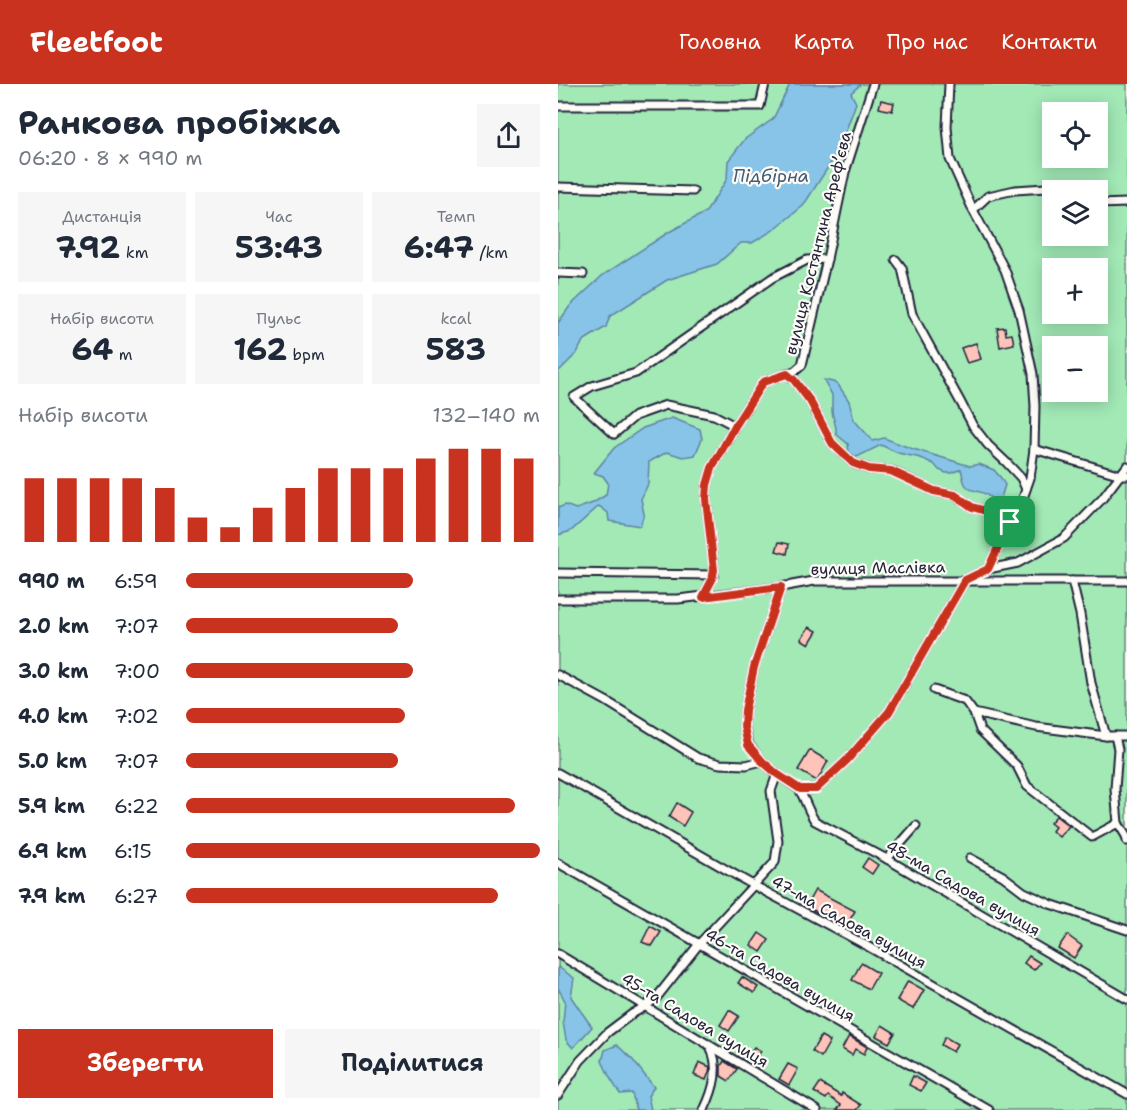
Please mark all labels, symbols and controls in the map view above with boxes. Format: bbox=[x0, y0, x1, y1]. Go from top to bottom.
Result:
text: Fleetfoot bbox=[30, 23, 163, 61]
text: Головна bbox=[679, 28, 761, 56]
text: Карта bbox=[794, 28, 854, 56]
text: Про нас bbox=[887, 28, 968, 56]
text: Контакти bbox=[1001, 28, 1097, 56]
text: Ранкова пробіжка bbox=[18, 100, 340, 145]
map controls bbox=[1042, 102, 1108, 402]
button: locate bbox=[1042, 102, 1108, 168]
button: share bbox=[477, 104, 540, 167]
street label: вулиця Костянтина Арефʼєва bbox=[780, 129, 856, 357]
text: 06:20 · 8 × 990 m bbox=[18, 145, 203, 171]
water label: Підбірна bbox=[733, 164, 809, 188]
button: layers bbox=[1042, 180, 1108, 246]
text: Дистанція bbox=[62, 206, 142, 227]
text: Час bbox=[265, 206, 293, 227]
text: Темп bbox=[437, 206, 475, 227]
text: 7.92 bbox=[56, 227, 120, 268]
text: 53:43 bbox=[235, 227, 323, 268]
text: 6:47 bbox=[404, 227, 474, 268]
text: km bbox=[120, 242, 148, 263]
text: /km bbox=[474, 242, 508, 263]
button: + bbox=[1042, 258, 1108, 324]
text: Набір висоти bbox=[50, 308, 154, 329]
text: Пульс bbox=[257, 308, 301, 329]
text: kcal bbox=[440, 308, 472, 329]
text: 64 bbox=[71, 329, 113, 370]
text: 162 bbox=[233, 329, 287, 370]
text: 583 bbox=[426, 329, 486, 370]
button: − bbox=[1042, 336, 1108, 402]
text: m bbox=[113, 344, 133, 365]
text: bpm bbox=[287, 344, 325, 365]
text: Набір висоти bbox=[18, 402, 148, 428]
text: 132–140 m bbox=[433, 402, 540, 428]
pin bbox=[984, 496, 1035, 547]
icon: arrive bbox=[993, 505, 1026, 538]
street label: вулиця Маслівка bbox=[810, 556, 946, 580]
text: 990 m bbox=[18, 568, 85, 594]
text: 6:59 bbox=[114, 568, 158, 594]
text: 2.0 km bbox=[18, 613, 89, 639]
text: 7:07 bbox=[114, 613, 159, 639]
text: 3.0 km bbox=[18, 658, 89, 684]
text: 7:00 bbox=[114, 658, 160, 684]
text: 4.0 km bbox=[18, 703, 88, 729]
text: 7:02 bbox=[114, 703, 159, 729]
text: 5.0 km bbox=[18, 748, 87, 774]
text: 7:07 bbox=[114, 748, 159, 774]
text: 5.9 km bbox=[18, 793, 85, 819]
text: 6:22 bbox=[114, 793, 159, 819]
street label: 48-ма Садова вулиця bbox=[882, 835, 1044, 941]
text: 6.9 km bbox=[18, 838, 87, 864]
text: 6:15 bbox=[114, 838, 152, 864]
street label: 47-ма Садова вулиця bbox=[768, 871, 930, 973]
text: 7.9 km bbox=[18, 883, 86, 909]
text: 6:27 bbox=[114, 883, 158, 909]
street label: 46-та Садова вулиця bbox=[701, 924, 859, 1026]
street label: 45-та Садова вулиця bbox=[618, 968, 772, 1072]
button: Зберегти bbox=[18, 1029, 273, 1098]
button: Поділитися bbox=[285, 1029, 540, 1098]

